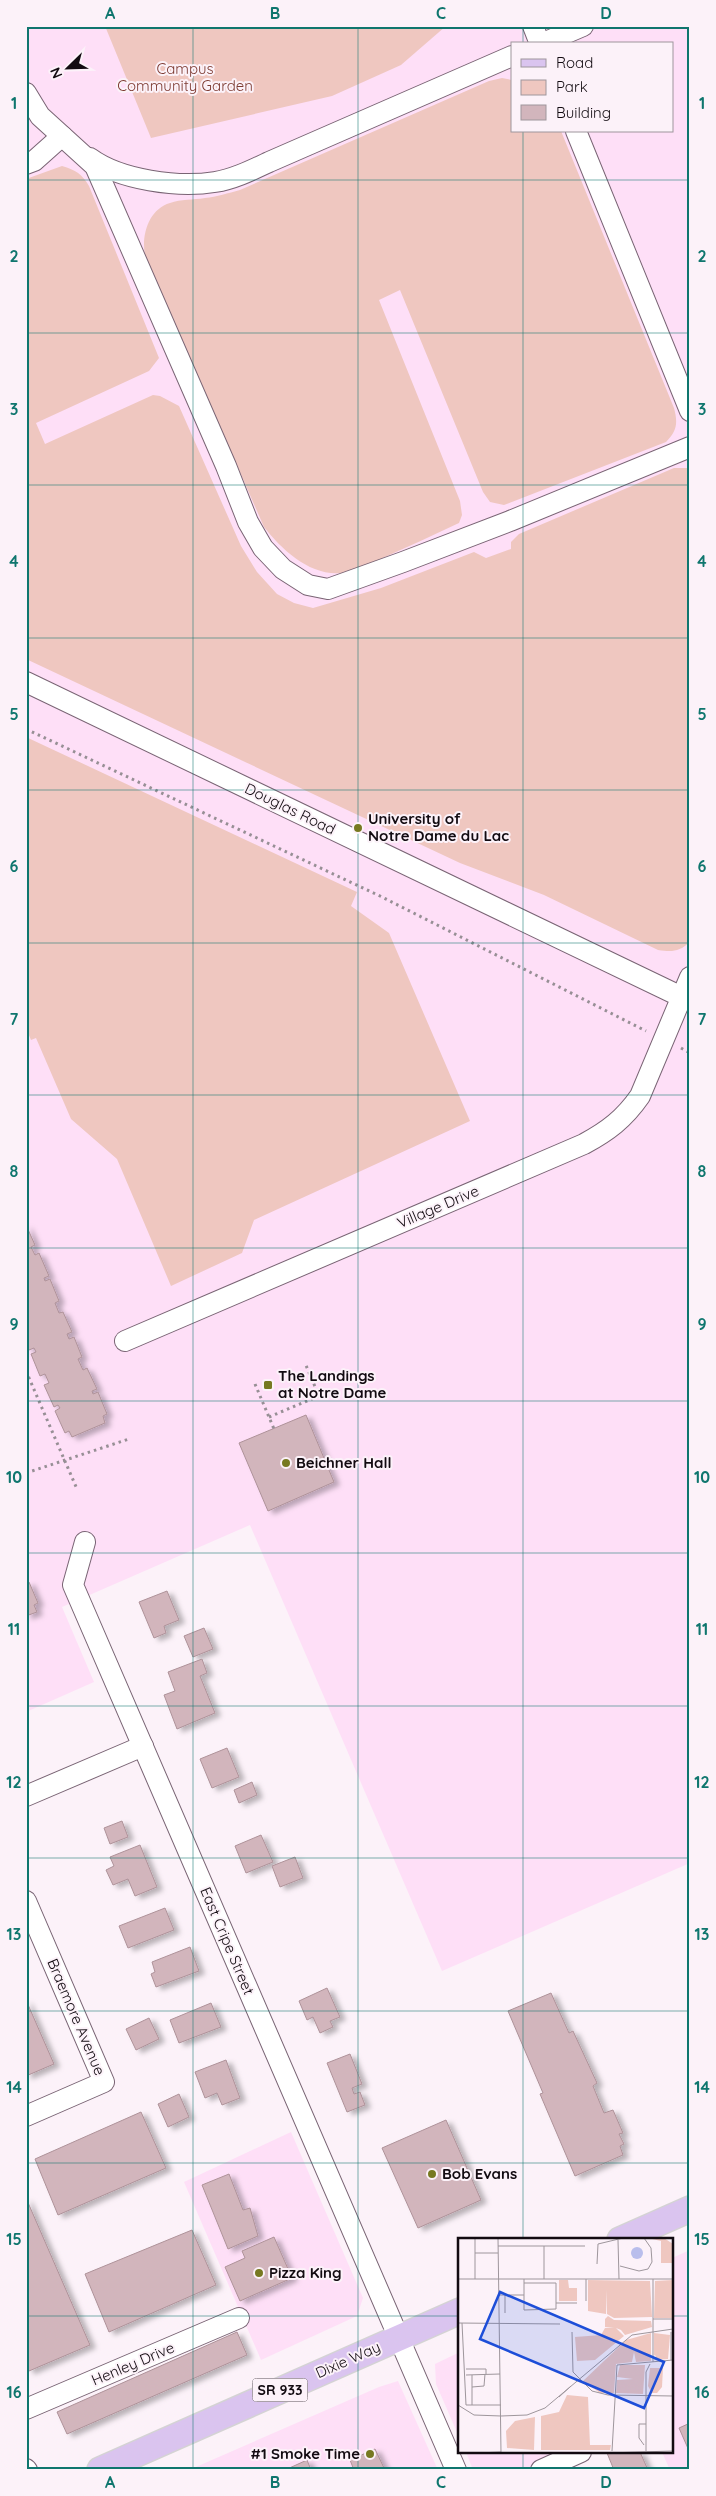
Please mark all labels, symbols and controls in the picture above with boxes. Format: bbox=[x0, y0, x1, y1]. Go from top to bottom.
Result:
text: A bbox=[105, 3, 116, 23]
text: B bbox=[270, 3, 280, 23]
text: C bbox=[436, 3, 446, 23]
text: D bbox=[600, 3, 612, 23]
north arrow bbox=[42, 42, 92, 92]
legend bbox=[511, 42, 674, 132]
text: Road bbox=[556, 53, 593, 72]
park label: Campus Community Garden bbox=[117, 59, 253, 95]
text: N bbox=[46, 65, 66, 81]
text: Park bbox=[556, 77, 588, 96]
text: 1 bbox=[11, 93, 17, 113]
text: 1 bbox=[699, 93, 705, 113]
text: Building bbox=[556, 103, 611, 122]
text: 2 bbox=[9, 246, 19, 266]
text: 2 bbox=[697, 246, 707, 266]
text: 3 bbox=[10, 399, 18, 419]
text: 3 bbox=[698, 399, 706, 419]
text: 4 bbox=[9, 551, 19, 571]
text: 4 bbox=[697, 551, 707, 571]
text: 5 bbox=[9, 704, 19, 724]
text: 5 bbox=[697, 704, 707, 724]
street label: Douglas Road bbox=[242, 778, 339, 839]
place label: University of Notre Dame du Lac bbox=[368, 809, 509, 845]
marker: University of Notre Dame du Lac bbox=[352, 822, 364, 834]
text: 6 bbox=[10, 856, 19, 876]
text: 6 bbox=[698, 856, 707, 876]
text: 7 bbox=[10, 1009, 19, 1029]
text: 7 bbox=[698, 1009, 707, 1029]
text: 8 bbox=[10, 1161, 19, 1181]
text: 8 bbox=[698, 1161, 707, 1181]
street label: Village Drive bbox=[394, 1181, 482, 1232]
text: 9 bbox=[9, 1314, 19, 1334]
text: 9 bbox=[697, 1314, 707, 1334]
place label: The Landings at Notre Dame bbox=[278, 1366, 386, 1402]
marker: The Landings at Notre Dame bbox=[262, 1379, 274, 1391]
place label: Beichner Hall bbox=[296, 1453, 392, 1472]
marker: Beichner Hall bbox=[280, 1457, 292, 1469]
text: 10 bbox=[6, 1467, 22, 1487]
text: 10 bbox=[694, 1467, 710, 1487]
text: 11 bbox=[8, 1619, 20, 1639]
text: 11 bbox=[696, 1619, 708, 1639]
text: 12 bbox=[6, 1772, 22, 1792]
text: 12 bbox=[694, 1772, 710, 1792]
street label: East Cripe Street bbox=[196, 1884, 259, 1998]
text: 13 bbox=[7, 1924, 21, 1944]
text: 13 bbox=[695, 1924, 709, 1944]
street label: Braemore Avenue bbox=[43, 1956, 110, 2078]
text: 14 bbox=[6, 2077, 22, 2097]
text: 14 bbox=[694, 2077, 710, 2097]
place label: Bob Evans bbox=[442, 2164, 517, 2183]
marker: Bob Evans bbox=[426, 2168, 438, 2180]
text: 15 bbox=[6, 2229, 22, 2249]
text: 15 bbox=[694, 2229, 710, 2249]
inset map bbox=[458, 2238, 674, 2454]
place label: Pizza King bbox=[269, 2263, 342, 2282]
marker: Pizza King bbox=[253, 2267, 265, 2279]
street label: Dixie Way bbox=[312, 2337, 383, 2382]
street label: Henley Drive bbox=[88, 2338, 177, 2390]
road number: SR 933 bbox=[252, 2378, 308, 2402]
text: 16 bbox=[6, 2382, 22, 2402]
text: 16 bbox=[694, 2382, 710, 2402]
place label: #1 Smoke Time bbox=[251, 2444, 360, 2463]
marker: #1 Smoke Time bbox=[364, 2448, 376, 2460]
text: A bbox=[105, 2472, 116, 2492]
text: B bbox=[270, 2472, 280, 2492]
text: C bbox=[436, 2472, 446, 2492]
text: D bbox=[600, 2472, 612, 2492]

